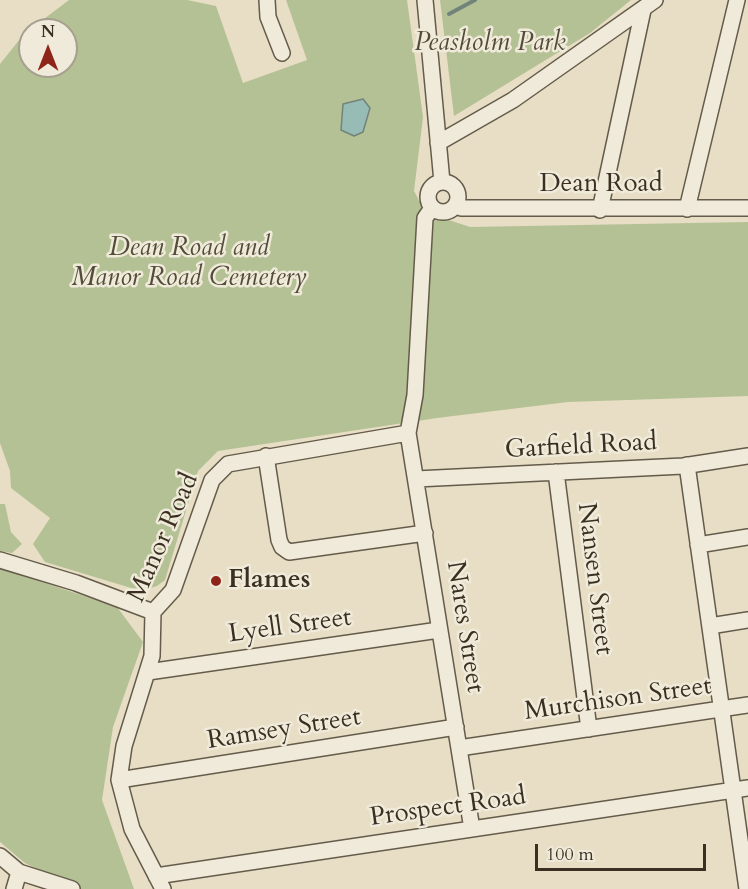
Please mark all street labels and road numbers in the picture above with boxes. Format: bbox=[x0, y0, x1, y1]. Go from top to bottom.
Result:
street label: Dean Road bbox=[539, 169, 663, 201]
street label: Garfield Road bbox=[504, 427, 658, 467]
street label: Manor Road bbox=[122, 469, 206, 607]
street label: Nansen Street bbox=[569, 501, 619, 657]
street label: Nares Street bbox=[438, 559, 490, 695]
street label: Lyell Street bbox=[226, 603, 354, 651]
street label: Murchison Street bbox=[522, 671, 714, 729]
street label: Ramsey Street bbox=[205, 702, 363, 758]
street label: Prospect Road bbox=[368, 782, 528, 834]

